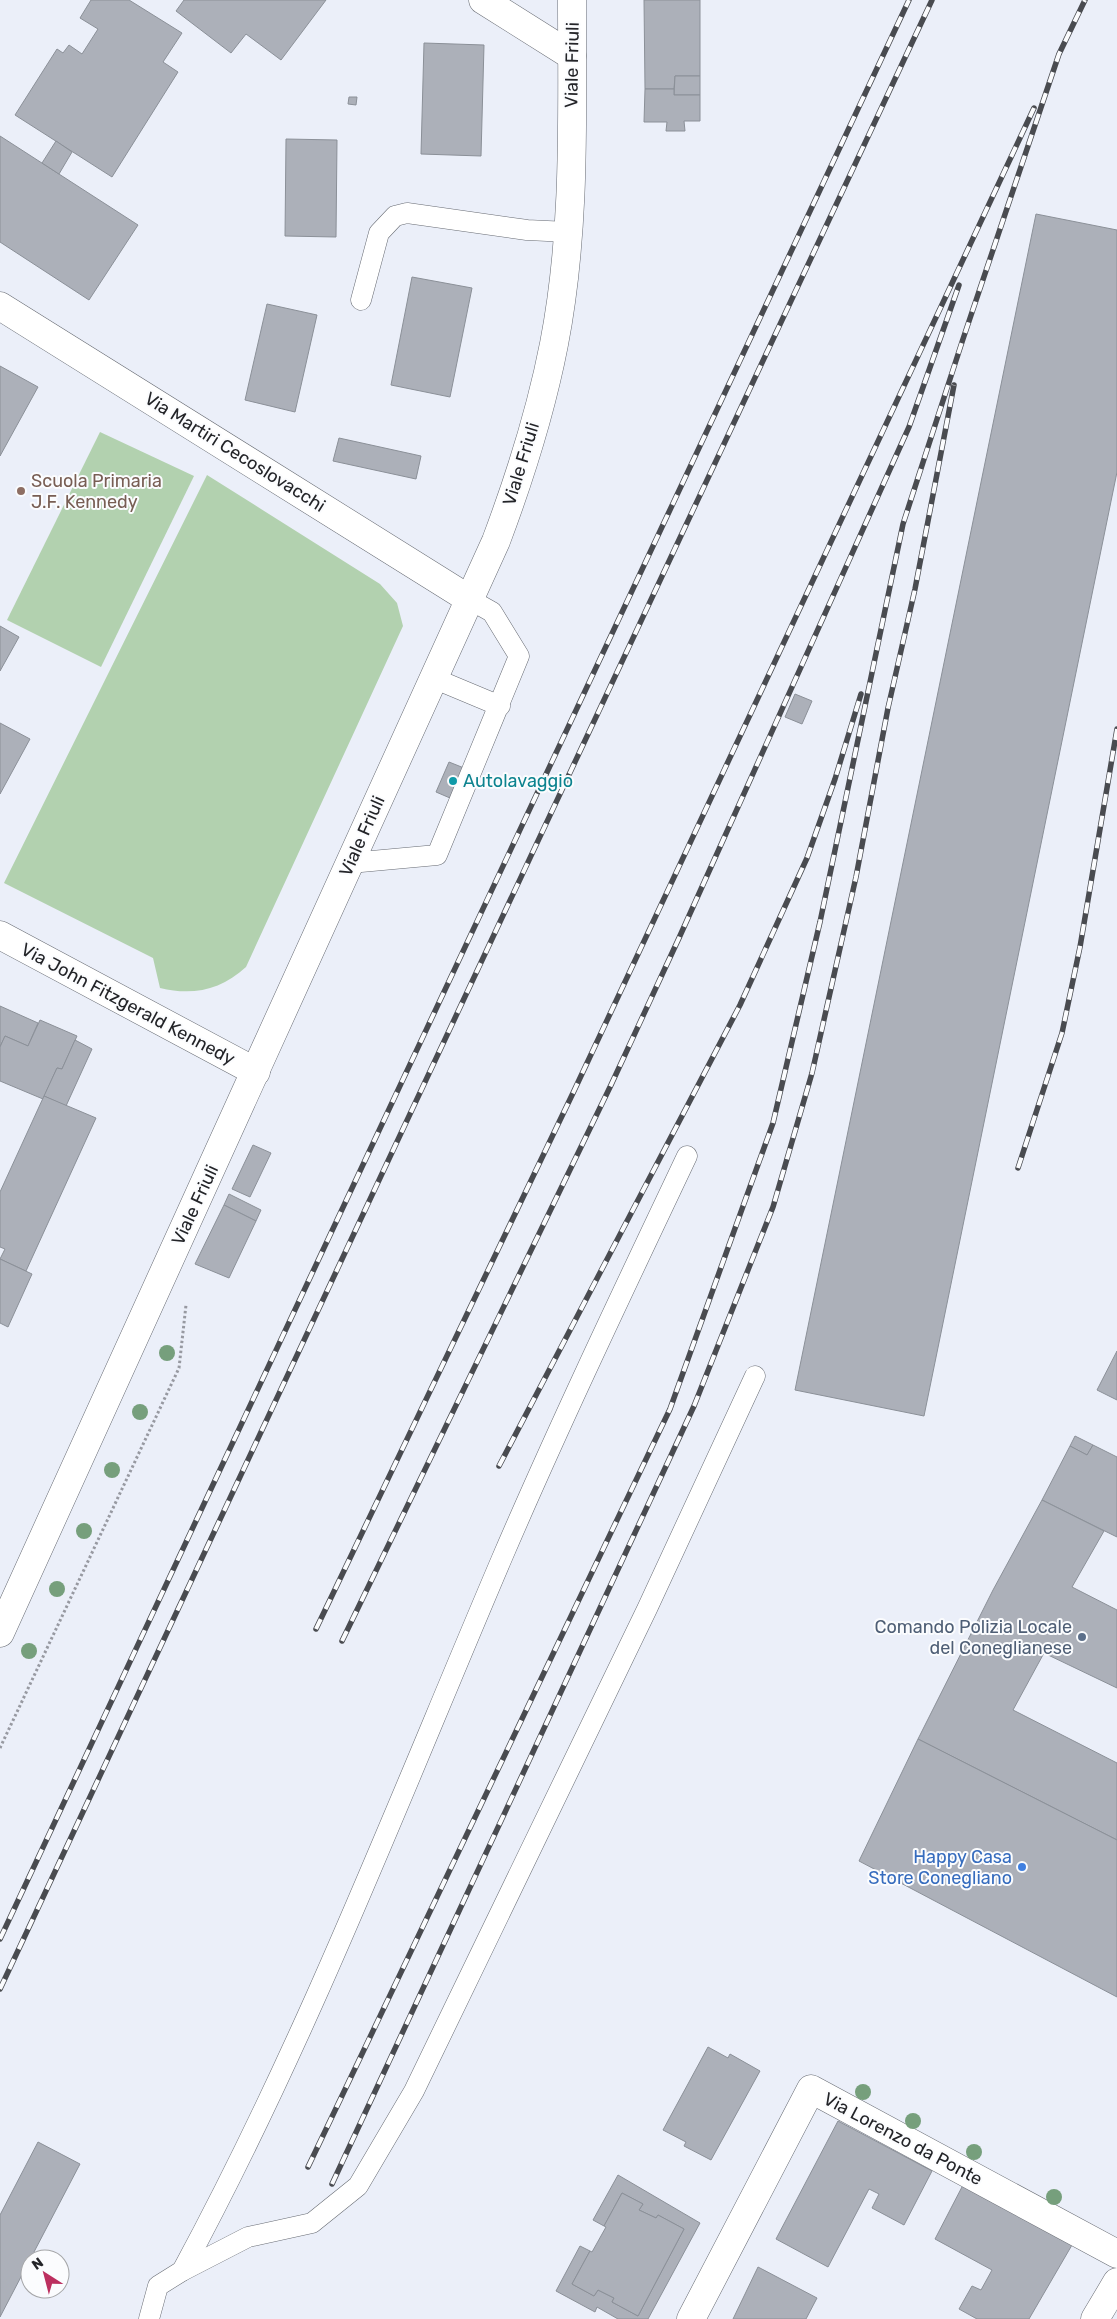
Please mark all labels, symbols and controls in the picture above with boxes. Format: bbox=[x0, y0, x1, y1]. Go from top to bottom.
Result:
street label: Viale Friuli bbox=[560, 22, 584, 108]
street label: Via Martiri Cecoslovacchi bbox=[140, 387, 330, 517]
street label: Viale Friuli bbox=[498, 420, 544, 508]
place label: Scuola Primaria J.F. Kennedy bbox=[31, 470, 162, 513]
marker: Scuola Primaria J.F. Kennedy bbox=[15, 485, 27, 497]
place label: Autolavaggio bbox=[463, 770, 573, 792]
marker: Autolavaggio bbox=[447, 775, 459, 787]
street label: Viale Friuli bbox=[334, 792, 390, 880]
street label: Via John Fitzgerald Kennedy bbox=[17, 938, 239, 1070]
street label: Viale Friuli bbox=[167, 1161, 223, 1249]
place label: Comando Polizia Locale del Coneglianese bbox=[874, 1616, 1072, 1659]
marker: Comando Polizia Locale del Coneglianese bbox=[1076, 1631, 1088, 1643]
place label: Happy Casa Store Conegliano bbox=[868, 1846, 1012, 1889]
marker: Happy Casa Store Conegliano bbox=[1016, 1861, 1028, 1873]
street label: Via Lorenzo da Ponte bbox=[820, 2088, 986, 2190]
north arrow bbox=[20, 2249, 70, 2299]
text: N bbox=[29, 2254, 47, 2274]

